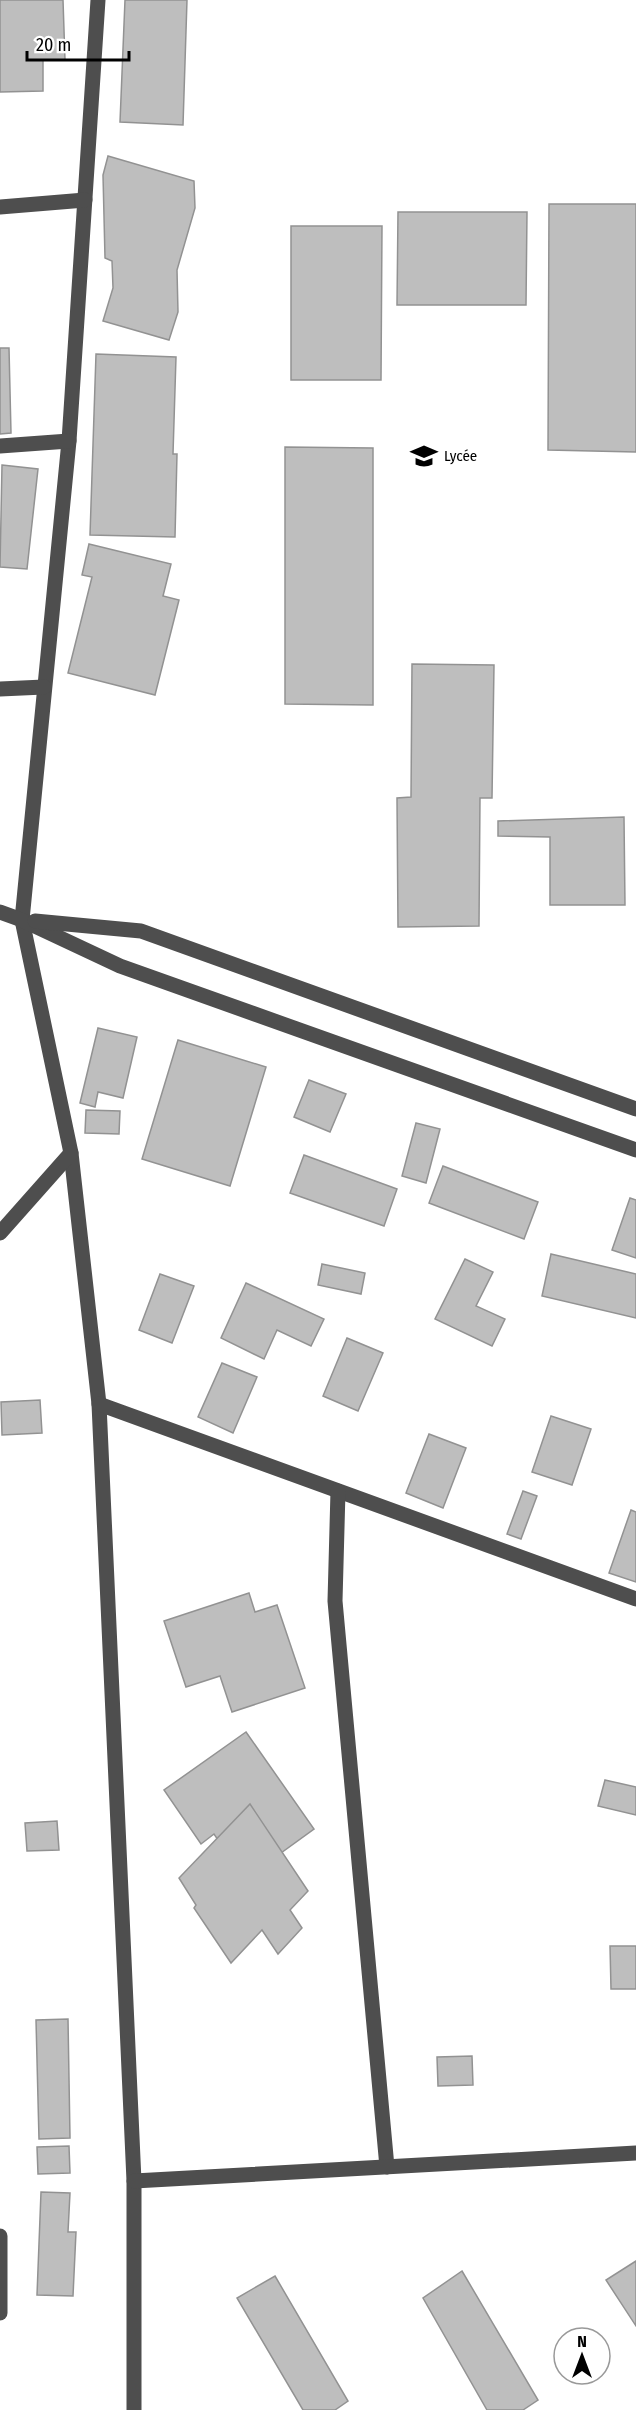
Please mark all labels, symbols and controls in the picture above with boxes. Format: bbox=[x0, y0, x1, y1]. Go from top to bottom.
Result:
scale bar bbox=[27, 24, 129, 62]
text: 20 m bbox=[36, 34, 71, 56]
school or university icon: Lycée bbox=[409, 441, 439, 471]
place label: Lycée bbox=[444, 447, 477, 465]
north arrow bbox=[552, 2326, 612, 2386]
text: N bbox=[577, 2332, 587, 2351]

